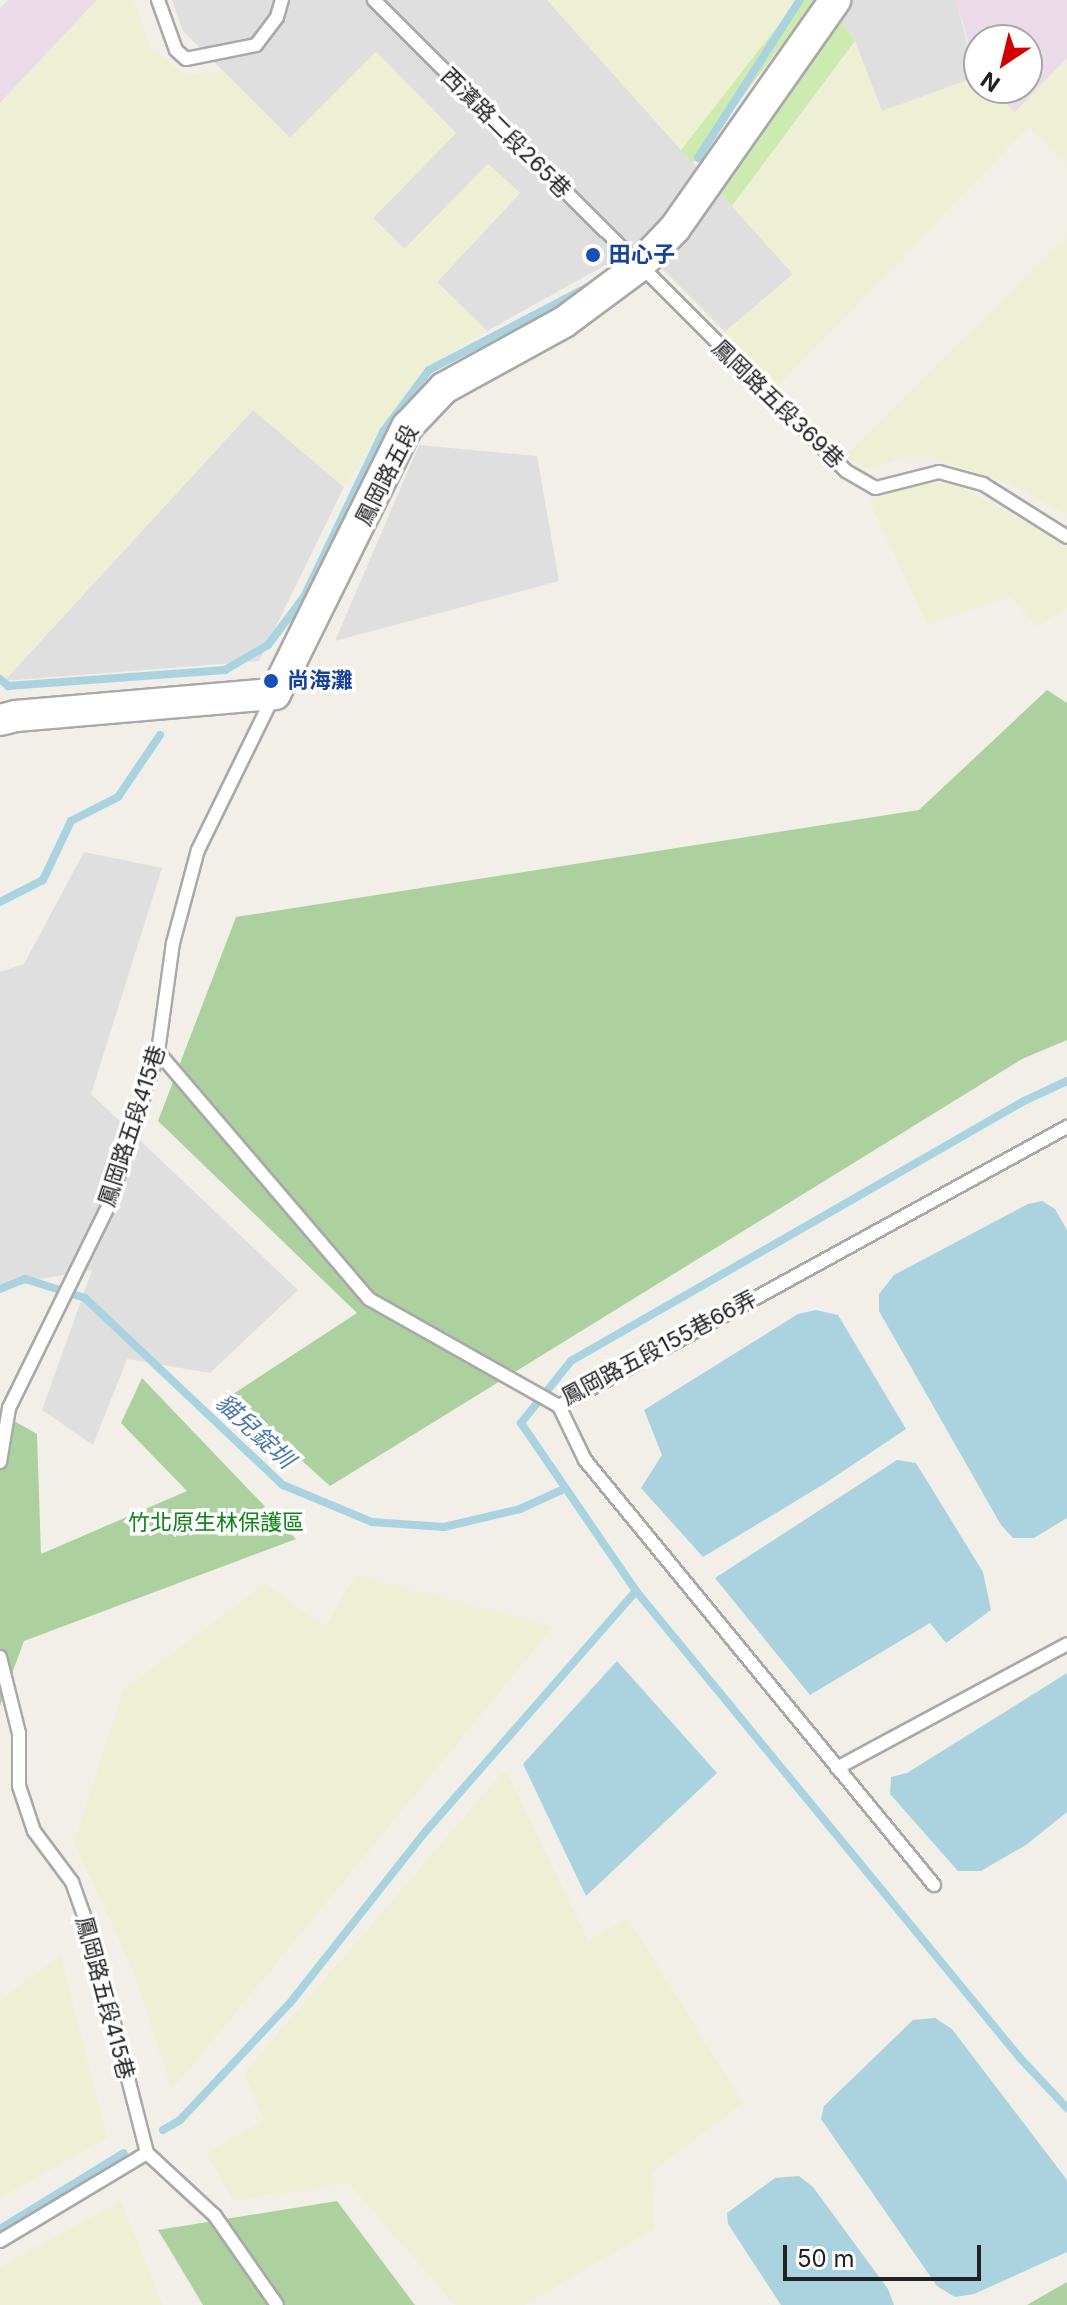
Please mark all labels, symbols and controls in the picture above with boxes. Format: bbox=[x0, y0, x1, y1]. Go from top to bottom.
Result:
north arrow bbox=[963, 24, 1043, 104]
street label: 西濱路二段265巷 bbox=[436, 63, 576, 203]
text: N bbox=[976, 67, 1005, 97]
place label: 田心子 bbox=[609, 242, 675, 268]
marker: 田心子 bbox=[584, 246, 602, 264]
street label: 鳳岡路五段369巷 bbox=[707, 334, 849, 474]
street label: 鳳岡路五段 bbox=[350, 420, 424, 530]
place label: 尚海灘 bbox=[287, 668, 353, 694]
marker: 尚海灘 bbox=[262, 672, 280, 690]
street label: 鳳岡路五段415巷 bbox=[93, 1042, 171, 1210]
street label: 鳳岡路五段155巷66弄 bbox=[557, 1285, 761, 1411]
water label: 貓兒錠圳 bbox=[210, 1388, 300, 1474]
park label: 竹北原生林保護區 bbox=[128, 1510, 304, 1536]
street label: 鳳岡路五段415巷 bbox=[70, 1913, 140, 2083]
scale bar bbox=[787, 2229, 985, 2279]
text: 50 m bbox=[797, 2244, 855, 2273]

